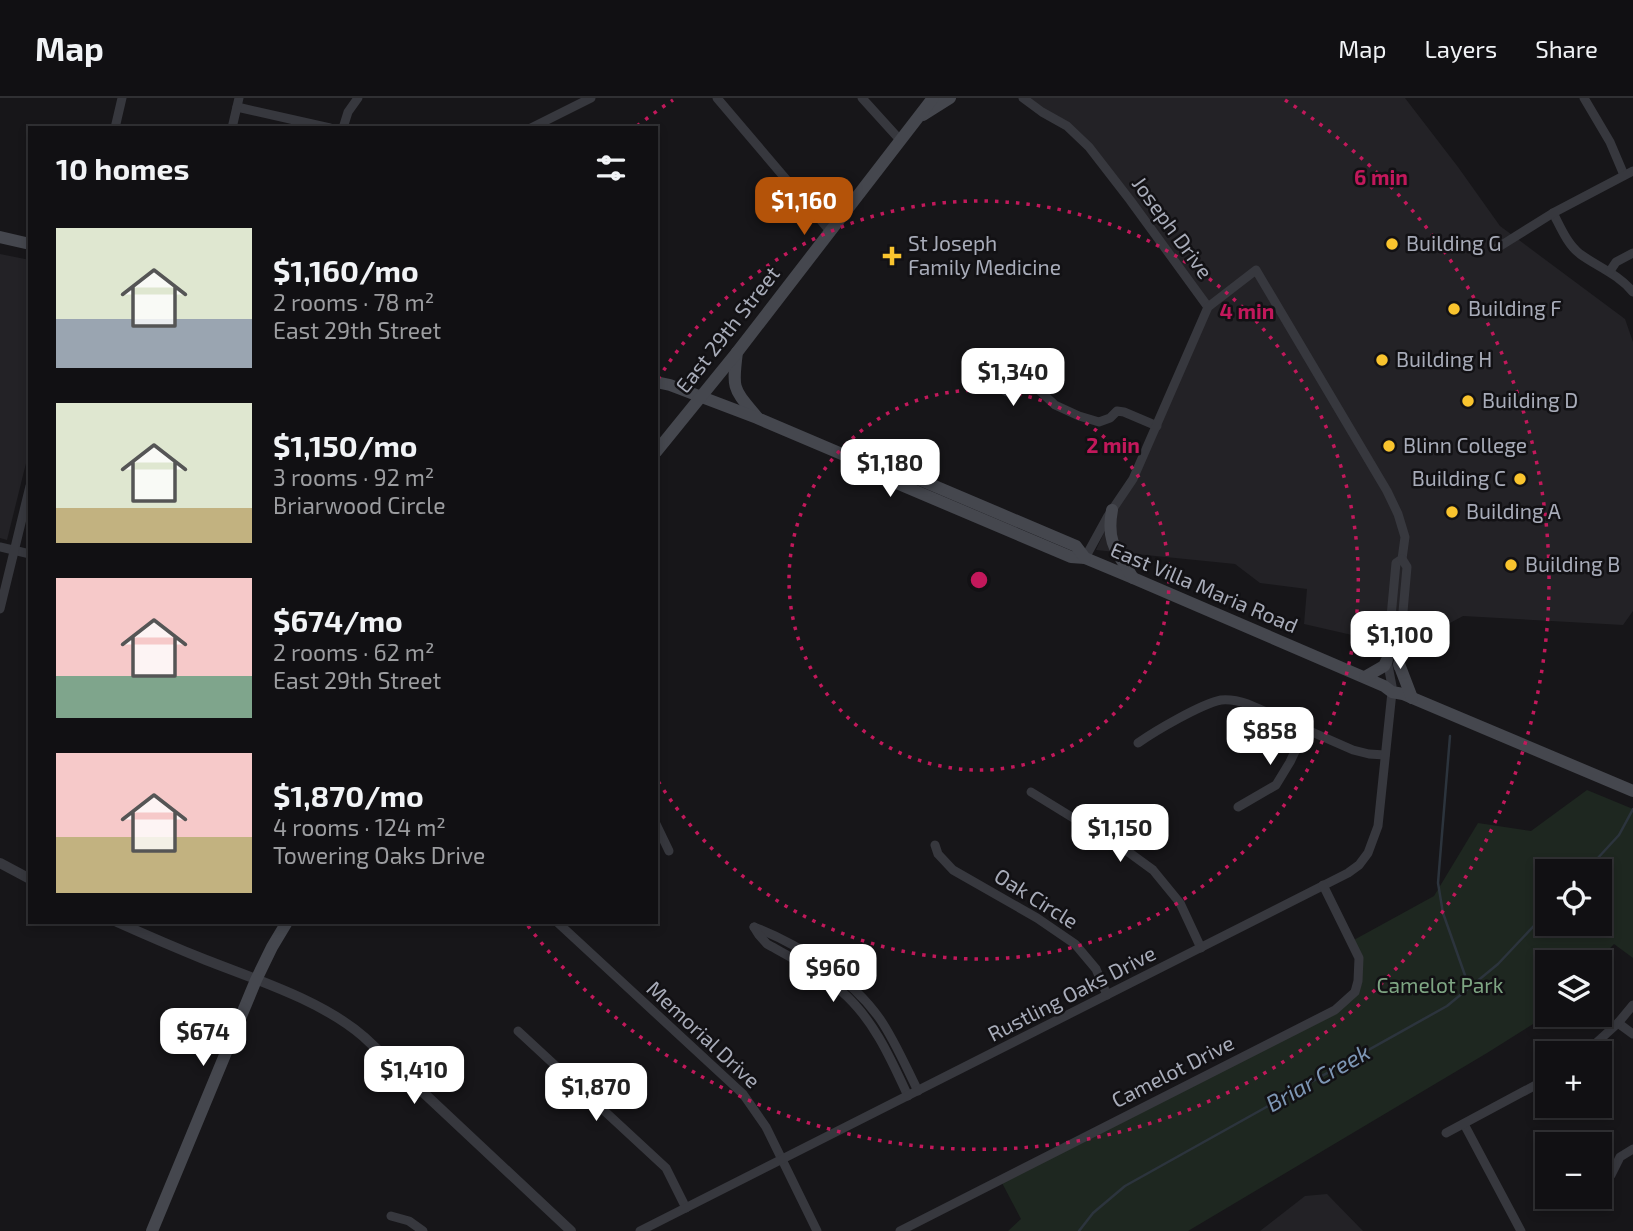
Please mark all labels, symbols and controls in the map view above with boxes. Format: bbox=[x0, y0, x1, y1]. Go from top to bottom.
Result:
text: Map bbox=[35, 28, 104, 68]
text: Map bbox=[1338, 34, 1386, 63]
text: Layers bbox=[1424, 34, 1497, 63]
text: Share bbox=[1535, 34, 1598, 63]
icon: filters bbox=[592, 149, 630, 187]
text: 10 homes bbox=[56, 150, 189, 186]
text: 6 min bbox=[1354, 164, 1408, 189]
street label: Joseph Drive bbox=[1128, 171, 1219, 283]
pin: $1,160 bbox=[747, 178, 861, 237]
text: $1,160 bbox=[771, 186, 837, 214]
place label: St Joseph Family Medicine bbox=[908, 230, 1061, 279]
place label: Building G bbox=[1406, 230, 1501, 255]
marker: Building G bbox=[1384, 236, 1400, 252]
marker: St Joseph Family Medicine bbox=[882, 246, 902, 266]
text: $1,160/mo bbox=[273, 252, 419, 288]
icon: home bbox=[112, 256, 196, 340]
street label: East 29th Street bbox=[670, 261, 784, 397]
text: 2 rooms · 78 m² bbox=[273, 288, 434, 316]
place label: Building F bbox=[1468, 295, 1562, 320]
text: 4 min bbox=[1220, 298, 1274, 323]
marker: Building F bbox=[1446, 301, 1462, 317]
text: East 29th Street bbox=[273, 316, 441, 344]
place label: Building H bbox=[1396, 346, 1492, 371]
pin: $1,340 bbox=[956, 348, 1070, 408]
marker: Building H bbox=[1374, 352, 1390, 368]
text: $1,340 bbox=[977, 357, 1049, 385]
place label: Building D bbox=[1482, 387, 1578, 412]
marker: Building D bbox=[1460, 393, 1476, 409]
text: $1,150/mo bbox=[273, 427, 418, 463]
icon: home bbox=[112, 431, 196, 515]
text: 2 min bbox=[1086, 432, 1140, 457]
place label: Blinn College bbox=[1403, 432, 1527, 457]
marker: Blinn College bbox=[1381, 438, 1397, 454]
pin: $1,180 bbox=[833, 440, 947, 499]
text: $1,180 bbox=[857, 448, 923, 476]
text: 3 rooms · 92 m² bbox=[273, 463, 434, 491]
place label: Building C bbox=[1412, 465, 1506, 490]
marker: Building C bbox=[1512, 471, 1528, 487]
text: Briarwood Circle bbox=[273, 491, 446, 519]
place label: Building A bbox=[1466, 498, 1561, 523]
marker: Building A bbox=[1444, 504, 1460, 520]
street label: East Villa Maria Road bbox=[1107, 536, 1302, 637]
place label: Building B bbox=[1525, 551, 1620, 576]
marker: Building B bbox=[1503, 557, 1519, 573]
centre of rings bbox=[967, 568, 991, 592]
text: $674/mo bbox=[273, 602, 403, 638]
icon: home bbox=[112, 606, 196, 690]
pin: $1,100 bbox=[1343, 612, 1457, 671]
text: $1,100 bbox=[1367, 620, 1433, 648]
text: 2 rooms · 62 m² bbox=[273, 638, 435, 666]
text: East 29th Street bbox=[273, 666, 441, 694]
pin: $858 bbox=[1229, 708, 1311, 767]
text: $858 bbox=[1243, 716, 1297, 744]
text: $1,870/mo bbox=[273, 777, 424, 813]
icon: home bbox=[112, 781, 196, 865]
pin: $1,150 bbox=[1063, 804, 1177, 864]
text: 4 rooms · 124 m² bbox=[273, 813, 446, 841]
text: $1,150 bbox=[1088, 813, 1153, 841]
text: Towering Oaks Drive bbox=[273, 841, 485, 869]
map controls bbox=[1535, 859, 1612, 1209]
button: locate bbox=[1535, 859, 1612, 936]
street label: Oak Circle bbox=[990, 862, 1083, 933]
street label: Rustling Oaks Drive bbox=[983, 940, 1159, 1046]
pin: $960 bbox=[792, 944, 874, 1004]
button: layers bbox=[1535, 950, 1612, 1027]
text: $960 bbox=[806, 953, 861, 981]
park label: Camelot Park bbox=[1377, 972, 1504, 997]
street label: Memorial Drive bbox=[642, 975, 766, 1093]
pin: $674 bbox=[162, 1009, 244, 1068]
text: $674 bbox=[176, 1017, 230, 1045]
street label: Camelot Drive bbox=[1107, 1029, 1238, 1112]
water label: Briar Creek bbox=[1261, 1037, 1374, 1117]
button: + bbox=[1535, 1041, 1612, 1118]
pin: $1,410 bbox=[357, 1046, 471, 1106]
text: $1,410 bbox=[380, 1055, 448, 1083]
pin: $1,870 bbox=[539, 1063, 653, 1123]
text: $1,870 bbox=[561, 1072, 631, 1100]
button: − bbox=[1535, 1132, 1612, 1209]

